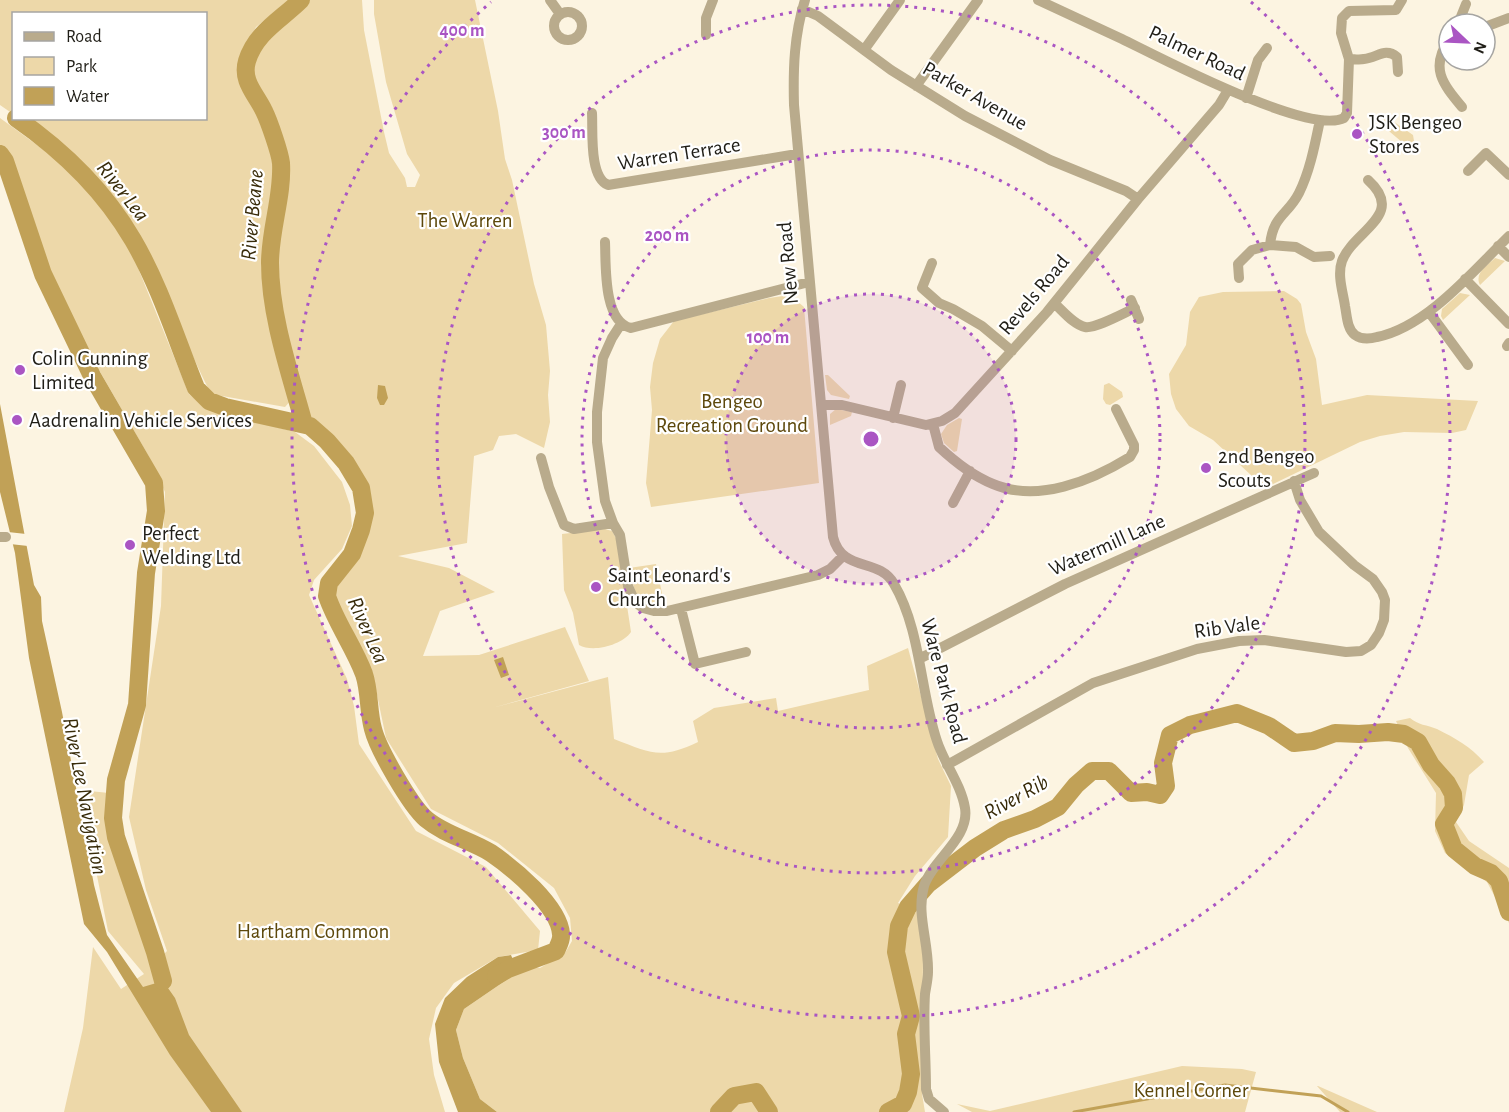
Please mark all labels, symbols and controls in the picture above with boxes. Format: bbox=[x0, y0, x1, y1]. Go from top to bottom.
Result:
legend bbox=[12, 12, 207, 120]
north arrow bbox=[1437, 12, 1497, 72]
text: 400 m bbox=[439, 22, 485, 40]
street label: Palmer Road bbox=[1146, 22, 1249, 84]
text: Road bbox=[66, 28, 102, 46]
text: N bbox=[1470, 39, 1489, 56]
text: Park bbox=[66, 58, 98, 76]
street label: Parker Avenue bbox=[919, 58, 1031, 134]
text: Water bbox=[66, 88, 109, 106]
place label: JSK Bengeo Stores bbox=[1369, 112, 1462, 157]
text: 300 m bbox=[542, 124, 586, 142]
marker: JSK Bengeo Stores bbox=[1350, 127, 1364, 141]
street label: Warren Terrace bbox=[616, 134, 742, 174]
water label: River Lea bbox=[93, 157, 153, 225]
water label: River Beane bbox=[237, 169, 267, 261]
park label: The Warren bbox=[417, 210, 513, 231]
street label: New Road bbox=[774, 221, 802, 305]
text: 200 m bbox=[645, 227, 689, 245]
street label: Revels Road bbox=[995, 251, 1073, 339]
text: 100 m bbox=[747, 329, 789, 347]
place label: Colin Gunning Limited bbox=[32, 348, 148, 393]
marker: Colin Gunning Limited bbox=[13, 363, 27, 377]
park label: Bengeo Recreation Ground bbox=[656, 391, 808, 436]
place label: Aadrenalin Vehicle Services bbox=[29, 410, 252, 431]
marker: Aadrenalin Vehicle Services bbox=[10, 413, 24, 427]
centre of rings bbox=[861, 429, 881, 449]
place label: 2nd Bengeo Scouts bbox=[1218, 446, 1315, 491]
marker: 2nd Bengeo Scouts bbox=[1199, 461, 1213, 475]
street label: Watermill Lane bbox=[1046, 510, 1168, 580]
place label: Perfect Welding Ltd bbox=[142, 523, 241, 568]
marker: Perfect Welding Ltd bbox=[123, 538, 137, 552]
place label: Saint Leonard's Church bbox=[608, 565, 731, 610]
marker: Saint Leonard's Church bbox=[589, 580, 603, 594]
water label: River Lea bbox=[344, 593, 392, 667]
street label: Rib Vale bbox=[1193, 612, 1261, 642]
street label: Ware Park Road bbox=[917, 616, 971, 746]
water label: River Lee Navigation bbox=[59, 715, 111, 877]
water label: River Rib bbox=[980, 770, 1052, 824]
park label: Hartham Common bbox=[237, 921, 389, 942]
park label: Kennel Corner bbox=[1133, 1080, 1249, 1101]

